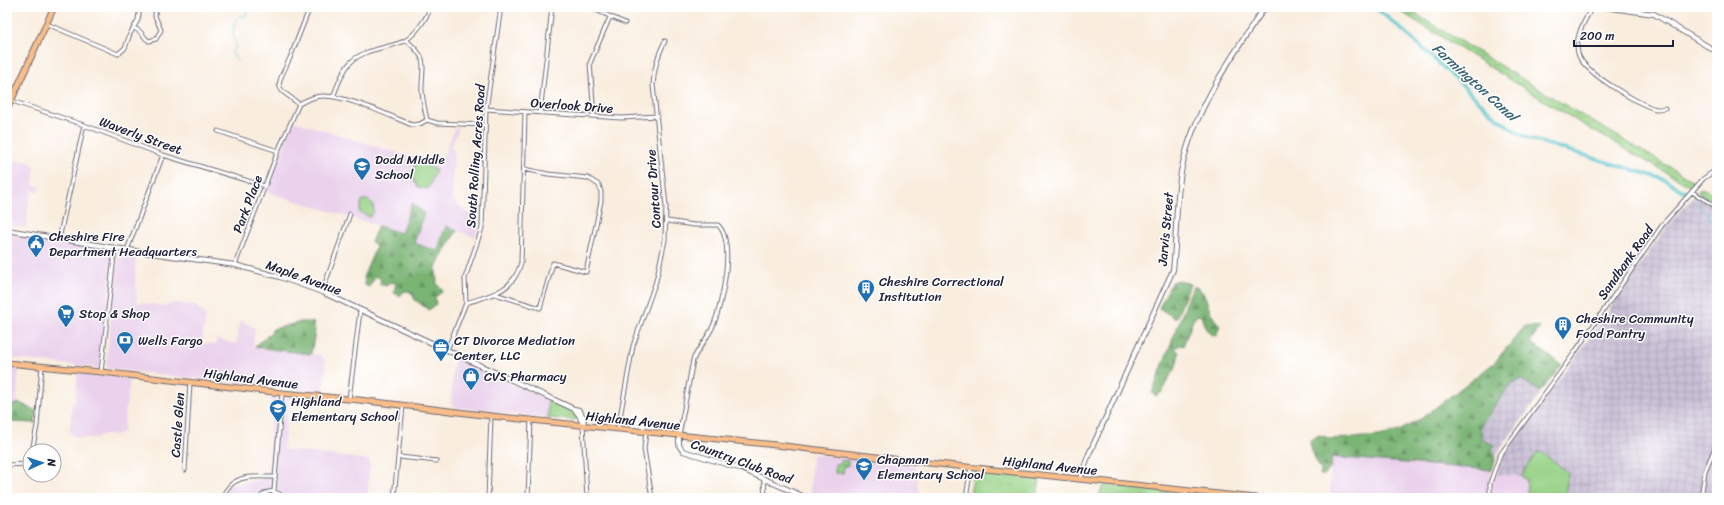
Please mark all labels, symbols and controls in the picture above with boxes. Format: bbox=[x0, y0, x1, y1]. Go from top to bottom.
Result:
scale bar bbox=[1574, 22, 1673, 48]
text: 200 m bbox=[1580, 25, 1614, 47]
water label: Farmington Canal bbox=[1426, 37, 1526, 130]
street label: South Rolling Acres Road bbox=[459, 83, 492, 228]
street label: Overlook Drive bbox=[530, 91, 614, 120]
street label: Waverly Street bbox=[96, 110, 186, 161]
place label: Dodd Middle School bbox=[375, 148, 445, 186]
street label: Contour Drive bbox=[639, 148, 668, 229]
school or university icon: Dodd Middle School bbox=[352, 156, 372, 181]
street label: Park Place bbox=[226, 172, 269, 237]
street label: Jarvis Street bbox=[1151, 191, 1180, 268]
street label: Sandbank Road bbox=[1591, 219, 1660, 305]
place label: Cheshire Fire Department Headquarters bbox=[49, 225, 197, 263]
public building icon: Cheshire Fire Department Headquarters bbox=[26, 233, 46, 258]
street label: Maple Avenue bbox=[263, 253, 345, 302]
place label: Cheshire Correctional Institution bbox=[878, 270, 1004, 308]
building icon: Cheshire Correctional Institution bbox=[856, 278, 876, 303]
place label: Stop & Shop bbox=[79, 302, 150, 325]
supermarket icon: Stop & Shop bbox=[56, 303, 76, 328]
place label: Cheshire Community Food Pantry bbox=[1576, 307, 1694, 345]
building icon: Cheshire Community Food Pantry bbox=[1553, 315, 1573, 340]
place label: Wells Fargo bbox=[138, 329, 203, 352]
place label: CT Divorce Mediation Center, LLC bbox=[454, 329, 575, 367]
bank icon: Wells Fargo bbox=[115, 330, 135, 355]
office icon: CT Divorce Mediation Center, LLC bbox=[431, 337, 451, 362]
street label: Highland Avenue bbox=[202, 361, 300, 396]
place label: CVS Pharmacy bbox=[484, 365, 567, 388]
shop icon: CVS Pharmacy bbox=[461, 366, 481, 391]
place label: Highland Elementary School bbox=[291, 390, 399, 428]
street label: Castle Glen bbox=[164, 392, 191, 458]
school or university icon: Highland Elementary School bbox=[268, 398, 288, 423]
street label: Highland Avenue bbox=[584, 404, 682, 437]
street label: Country Club Road bbox=[688, 432, 797, 491]
north arrow bbox=[22, 443, 62, 483]
place label: Chapman Elementary School bbox=[877, 448, 985, 486]
street label: Highland Avenue bbox=[1001, 449, 1099, 482]
school or university icon: Chapman Elementary School bbox=[854, 456, 874, 481]
text: N bbox=[42, 457, 61, 467]

